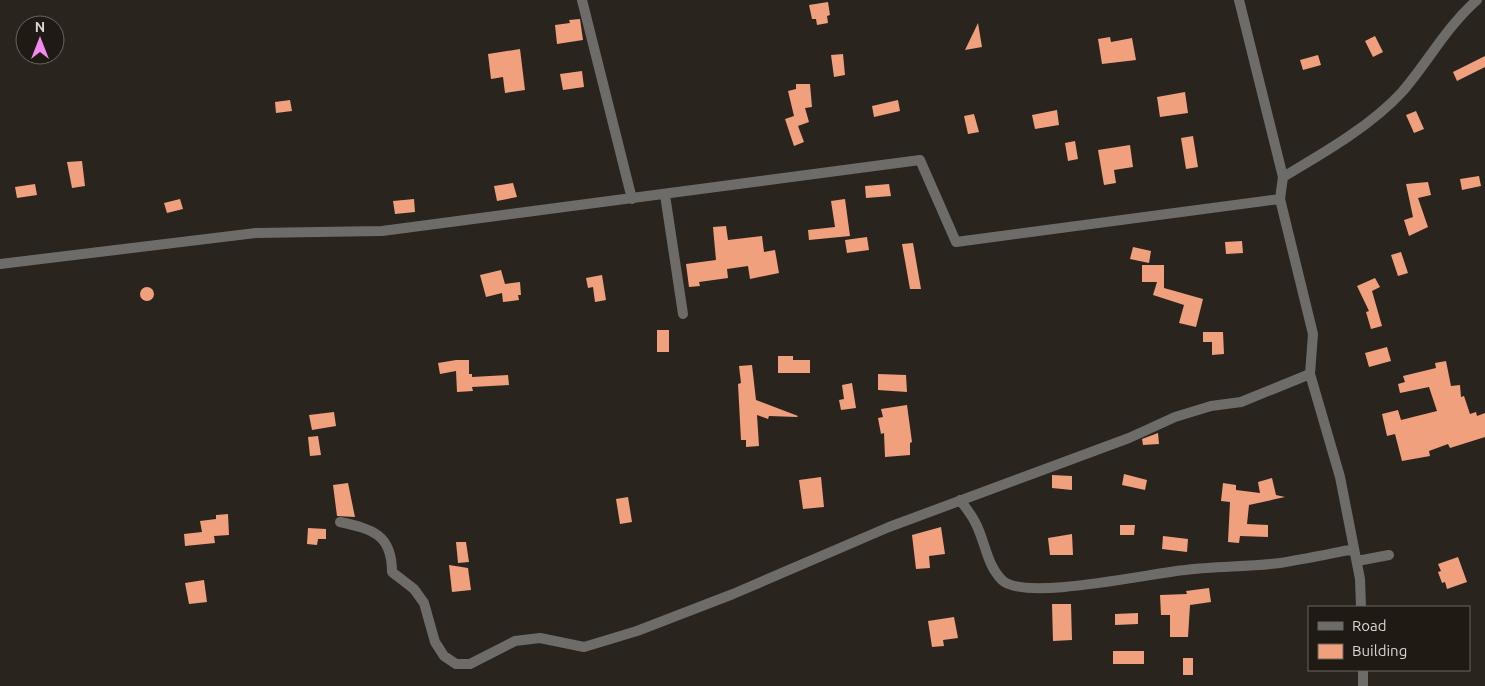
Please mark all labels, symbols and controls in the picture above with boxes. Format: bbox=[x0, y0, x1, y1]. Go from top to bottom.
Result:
north arrow bbox=[15, 15, 65, 65]
text: N bbox=[35, 19, 45, 35]
legend bbox=[1308, 606, 1470, 671]
text: Road bbox=[1352, 617, 1387, 634]
text: Building bbox=[1352, 642, 1407, 659]

